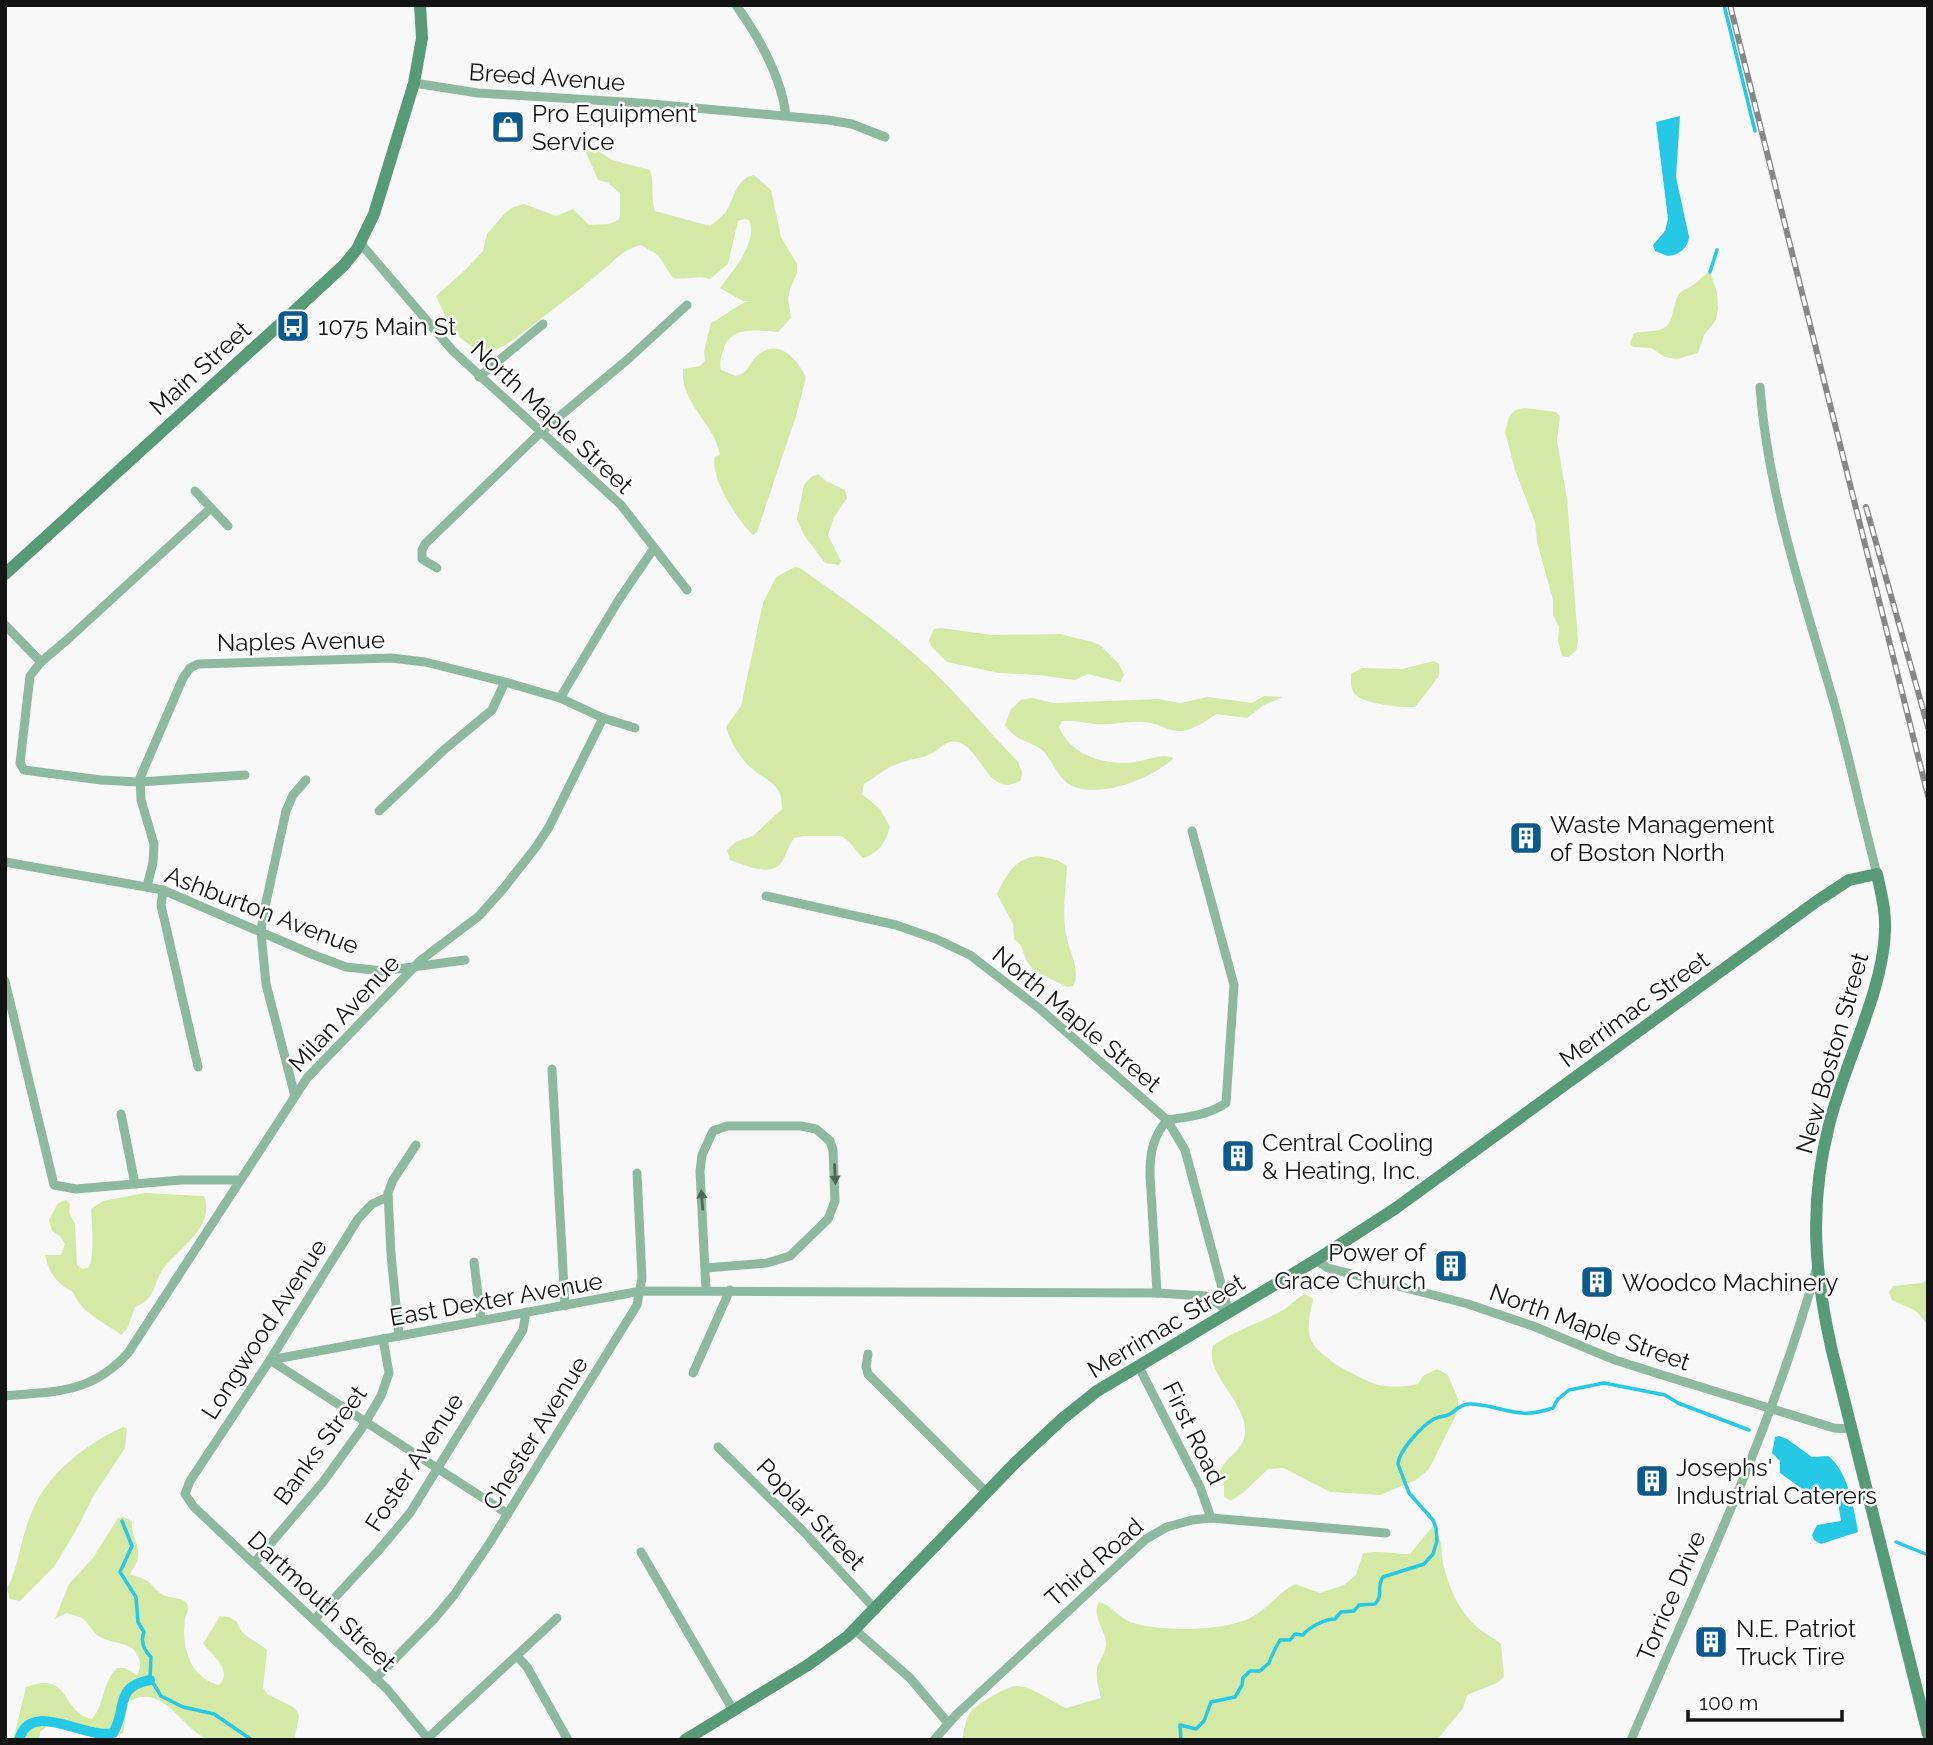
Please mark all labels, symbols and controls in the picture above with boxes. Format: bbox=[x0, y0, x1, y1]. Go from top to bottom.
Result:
street label: Breed Avenue bbox=[468, 57, 626, 97]
place label: Pro Equipment Service bbox=[532, 99, 697, 156]
shop icon: Pro Equipment Service bbox=[489, 108, 527, 146]
bus stop icon: 1075 Main St bbox=[274, 307, 312, 345]
place label: 1075 Main St bbox=[318, 312, 456, 341]
street label: Main Street bbox=[144, 315, 256, 421]
street label: North Maple Street bbox=[465, 334, 639, 500]
street label: Naples Avenue bbox=[217, 625, 385, 657]
place label: Waste Management of Boston North bbox=[1550, 810, 1775, 867]
building icon: Waste Management of Boston North bbox=[1507, 819, 1545, 857]
street label: Ashburton Avenue bbox=[161, 860, 363, 960]
street label: North Maple Street bbox=[987, 940, 1167, 1098]
street label: Merrimac Street bbox=[1553, 945, 1715, 1073]
street label: Milan Avenue bbox=[282, 948, 406, 1078]
street label: New Boston Street bbox=[1789, 949, 1875, 1157]
place label: Central Cooling & Heating, Inc. bbox=[1262, 1128, 1433, 1185]
building icon: Central Cooling & Heating, Inc. bbox=[1219, 1137, 1257, 1175]
one-way arrow bbox=[829, 1163, 840, 1185]
one-way arrow bbox=[696, 1189, 707, 1211]
street label: Longwood Avenue bbox=[195, 1233, 333, 1425]
place label: Power of Grace Church bbox=[1274, 1238, 1427, 1295]
building icon: Power of Grace Church bbox=[1432, 1247, 1470, 1285]
building icon: Woodco Machinery bbox=[1578, 1263, 1616, 1301]
street label: East Dexter Avenue bbox=[387, 1266, 605, 1332]
street label: Merrimac Street bbox=[1082, 1268, 1250, 1384]
place label: Woodco Machinery bbox=[1622, 1268, 1838, 1297]
street label: North Maple Street bbox=[1486, 1277, 1694, 1377]
street label: Chester Avenue bbox=[476, 1351, 594, 1515]
street label: First Road bbox=[1157, 1377, 1231, 1489]
street label: Banks Street bbox=[267, 1380, 373, 1510]
street label: Foster Avenue bbox=[359, 1388, 469, 1536]
street label: Poplar Street bbox=[751, 1452, 871, 1576]
place label: Josephs' Industrial Caterers bbox=[1676, 1453, 1877, 1510]
building icon: Josephs' Industrial Caterers bbox=[1633, 1462, 1671, 1500]
street label: Third Road bbox=[1039, 1512, 1149, 1612]
street label: Dartmouth Street bbox=[242, 1525, 402, 1677]
street label: Torrice Drive bbox=[1631, 1526, 1711, 1666]
place label: N.E. Patriot Truck Tire bbox=[1736, 1614, 1856, 1671]
building icon: N.E. Patriot Truck Tire bbox=[1692, 1623, 1730, 1661]
scale bar bbox=[1688, 1678, 1842, 1722]
text: 100 m bbox=[1699, 1690, 1758, 1715]

